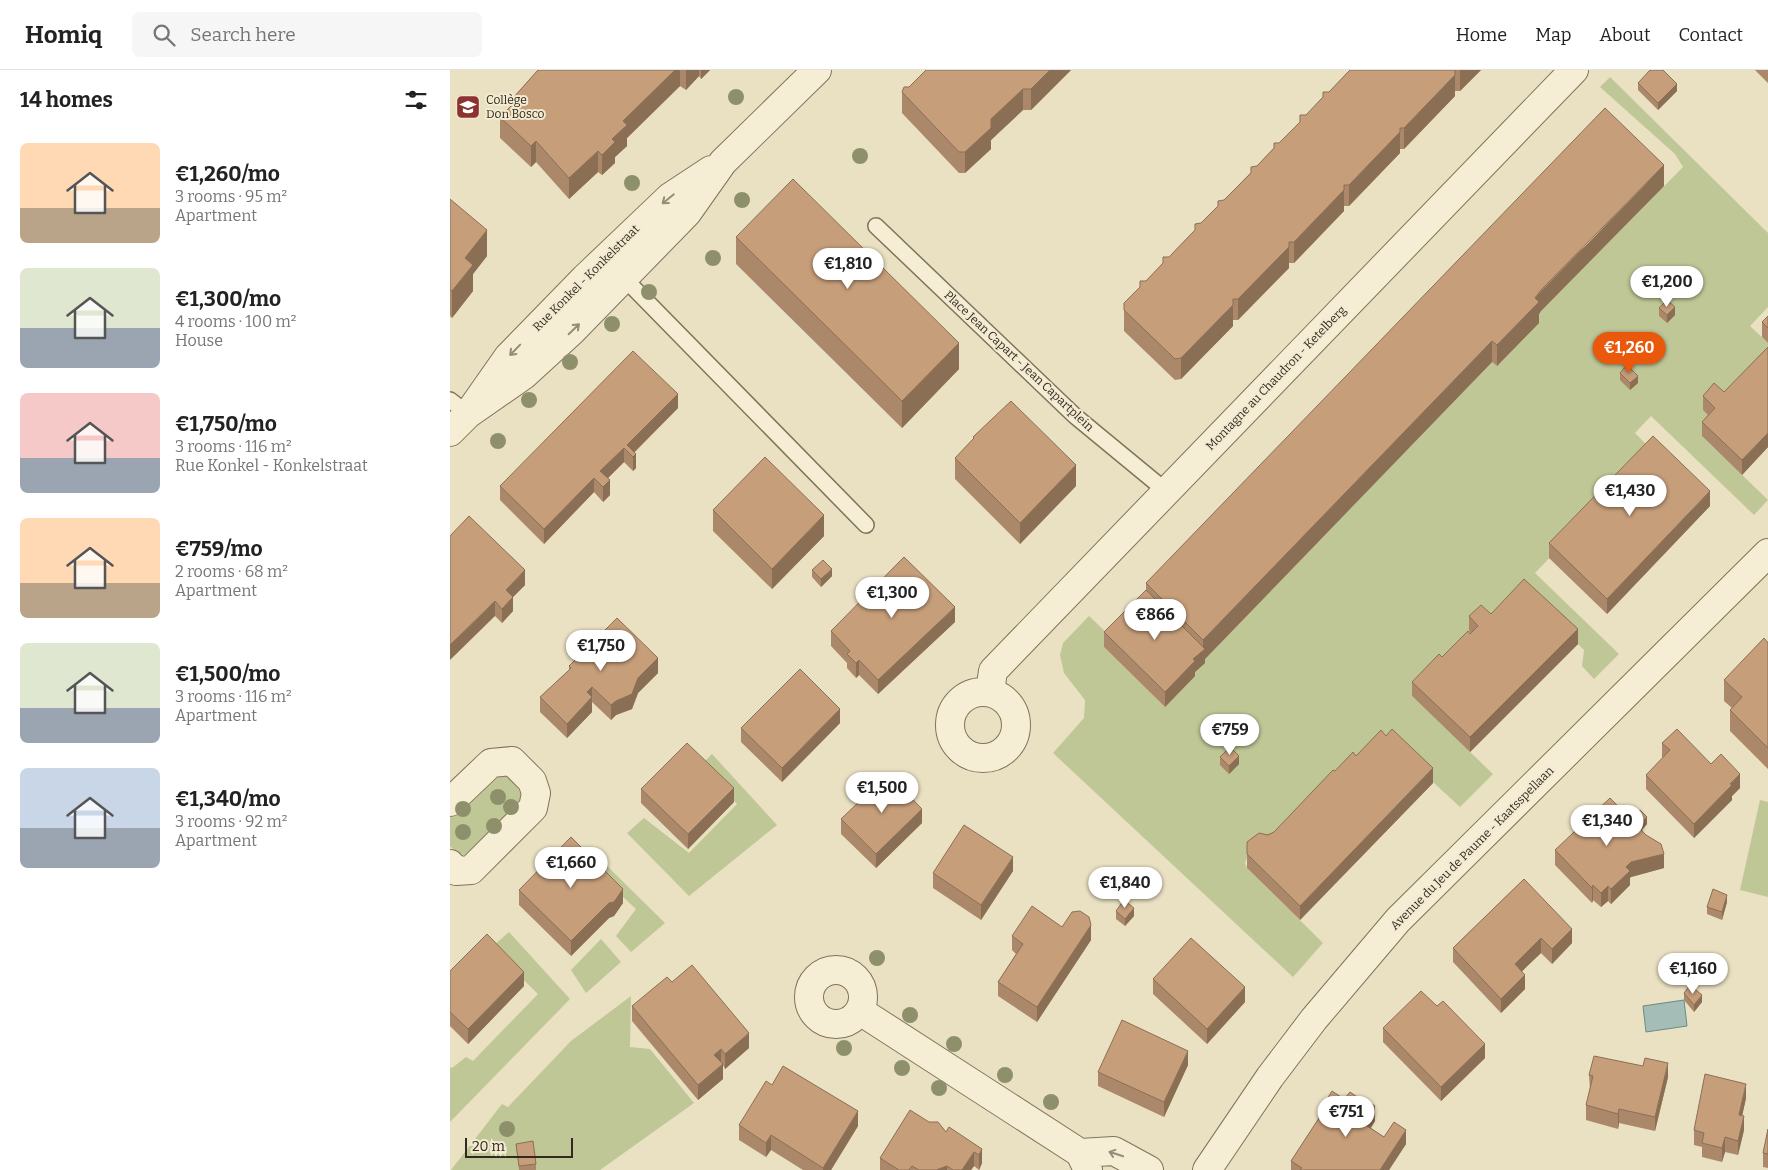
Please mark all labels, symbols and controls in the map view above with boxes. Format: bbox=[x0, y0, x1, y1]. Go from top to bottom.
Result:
search box bbox=[132, 12, 482, 57]
text: Homiq bbox=[25, 21, 102, 49]
icon: search bbox=[150, 21, 178, 49]
text: Search here bbox=[190, 23, 296, 46]
text: Home bbox=[1456, 24, 1507, 46]
text: Map bbox=[1535, 24, 1571, 46]
text: About bbox=[1599, 24, 1650, 46]
text: Contact bbox=[1678, 24, 1743, 46]
icon: filters bbox=[402, 86, 430, 114]
text: 14 homes bbox=[20, 87, 113, 113]
place label: Collège Don Bosco bbox=[486, 93, 545, 121]
school or university icon: Collège Don Bosco bbox=[455, 94, 481, 120]
text: €1,260/mo bbox=[175, 161, 280, 187]
icon: home bbox=[60, 163, 120, 223]
text: 3 rooms · 95 m² bbox=[175, 187, 287, 206]
one-way arrow bbox=[662, 194, 675, 205]
text: Apartment bbox=[175, 206, 257, 225]
street label: Rue Konkel - Konkelstraat bbox=[530, 221, 643, 334]
pin: €1,810 bbox=[807, 248, 889, 290]
text: €1,810 bbox=[824, 254, 872, 273]
pin: €1,200 bbox=[1626, 266, 1708, 308]
text: €1,200 bbox=[1641, 272, 1693, 291]
text: €1,300/mo bbox=[175, 286, 281, 312]
icon: home bbox=[60, 288, 120, 348]
street label: Place Jean Capart - Jean Capartplein bbox=[941, 288, 1097, 434]
street label: Montagne au Chaudron - Ketelberg bbox=[1203, 303, 1349, 453]
text: 4 rooms · 100 m² bbox=[175, 312, 296, 331]
one-way arrow bbox=[568, 323, 580, 336]
text: House bbox=[175, 331, 223, 350]
pin: €1,260 bbox=[1588, 332, 1670, 374]
text: €1,260 bbox=[1604, 338, 1654, 357]
one-way arrow bbox=[509, 344, 521, 356]
text: €1,750/mo bbox=[175, 411, 277, 437]
icon: home bbox=[60, 413, 120, 473]
text: 3 rooms · 116 m² bbox=[175, 437, 292, 456]
text: Rue Konkel - Konkelstraat bbox=[175, 456, 368, 475]
pin: €1,430 bbox=[1589, 474, 1671, 517]
text: €1,430 bbox=[1605, 481, 1655, 500]
text: €759/mo bbox=[175, 536, 263, 562]
icon: home bbox=[60, 538, 120, 598]
text: 2 rooms · 68 m² bbox=[175, 562, 288, 581]
pin: €1,300 bbox=[851, 576, 933, 619]
text: Apartment bbox=[175, 581, 257, 600]
text: €1,300 bbox=[866, 583, 918, 602]
pin: €866 bbox=[1125, 598, 1185, 641]
text: €866 bbox=[1135, 605, 1175, 624]
pin: €1,750 bbox=[560, 630, 642, 672]
text: €1,750 bbox=[577, 636, 625, 655]
text: €1,500/mo bbox=[175, 661, 280, 687]
icon: home bbox=[60, 663, 120, 723]
text: 3 rooms · 116 m² bbox=[175, 687, 292, 706]
text: Apartment bbox=[175, 706, 257, 725]
pin: €759 bbox=[1200, 714, 1260, 756]
text: €759 bbox=[1211, 720, 1249, 739]
street label: Avenue du Jeu de Paume - Kaatsspellaan bbox=[1387, 763, 1557, 933]
pin: €1,500 bbox=[841, 772, 923, 814]
text: €1,500 bbox=[856, 778, 908, 797]
text: €1,340/mo bbox=[175, 786, 281, 812]
icon: home bbox=[60, 788, 120, 848]
pin: €1,340 bbox=[1566, 804, 1648, 847]
text: €1,340 bbox=[1581, 811, 1633, 830]
text: 3 rooms · 92 m² bbox=[175, 812, 287, 831]
text: Apartment bbox=[175, 831, 257, 850]
pin: €1,660 bbox=[530, 846, 612, 889]
text: €1,660 bbox=[546, 853, 596, 872]
pin: €1,840 bbox=[1084, 866, 1166, 909]
text: €1,840 bbox=[1099, 873, 1151, 892]
pin: €1,160 bbox=[1652, 952, 1734, 995]
text: €1,160 bbox=[1669, 959, 1717, 978]
pin: €751 bbox=[1316, 1096, 1376, 1138]
text: €751 bbox=[1329, 1102, 1363, 1121]
scale bar bbox=[465, 1135, 572, 1158]
text: 20 m bbox=[472, 1138, 505, 1155]
one-way arrow bbox=[1109, 1149, 1124, 1158]

